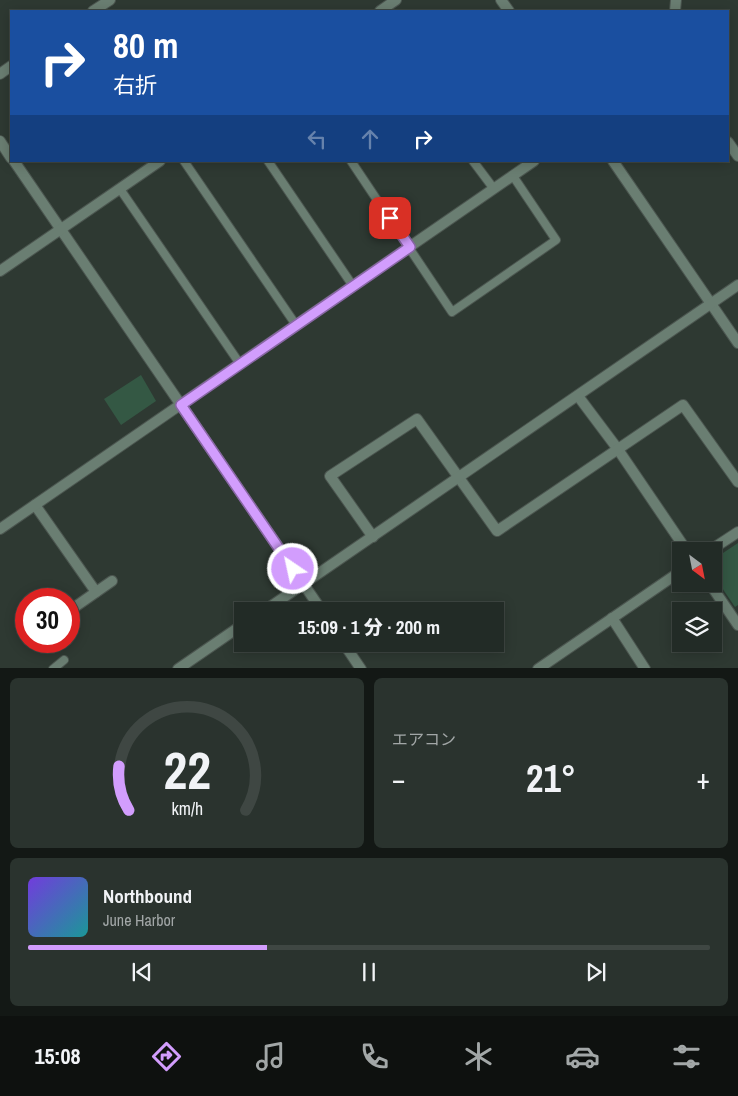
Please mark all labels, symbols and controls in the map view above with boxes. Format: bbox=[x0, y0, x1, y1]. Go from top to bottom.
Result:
text: 80 m bbox=[113, 22, 178, 69]
icon: right bbox=[30, 30, 95, 95]
text: 右折 bbox=[113, 70, 157, 100]
icon: left bbox=[303, 125, 331, 153]
icon: ahead bbox=[356, 125, 384, 153]
icon: right bbox=[409, 125, 437, 153]
pin bbox=[369, 197, 411, 239]
icon: arrive bbox=[376, 204, 404, 232]
position arrow bbox=[266, 542, 318, 594]
north arrow bbox=[672, 542, 722, 592]
map controls bbox=[672, 542, 722, 652]
speed limit sign: 30 bbox=[15, 588, 80, 653]
button: layers bbox=[672, 602, 722, 652]
text: 15:09 · 1 分 · 200 m bbox=[298, 614, 440, 640]
text: エアコン bbox=[392, 728, 456, 750]
text: 22 bbox=[163, 735, 211, 805]
text: 21° bbox=[526, 753, 576, 804]
text: − bbox=[392, 760, 405, 798]
text: + bbox=[697, 760, 710, 798]
text: km/h bbox=[171, 797, 203, 821]
text: Northbound bbox=[103, 883, 192, 909]
text: June Harbor bbox=[103, 909, 175, 931]
icon: previous bbox=[128, 958, 156, 986]
icon: pause bbox=[355, 958, 383, 986]
icon: next bbox=[582, 958, 610, 986]
icon: directions bbox=[149, 1039, 184, 1074]
icon: music bbox=[253, 1039, 288, 1074]
icon: phone bbox=[357, 1039, 392, 1074]
icon: climate bbox=[461, 1039, 496, 1074]
icon: car bbox=[565, 1039, 600, 1074]
icon: filters bbox=[669, 1039, 704, 1074]
text: 15:08 bbox=[34, 1041, 81, 1071]

